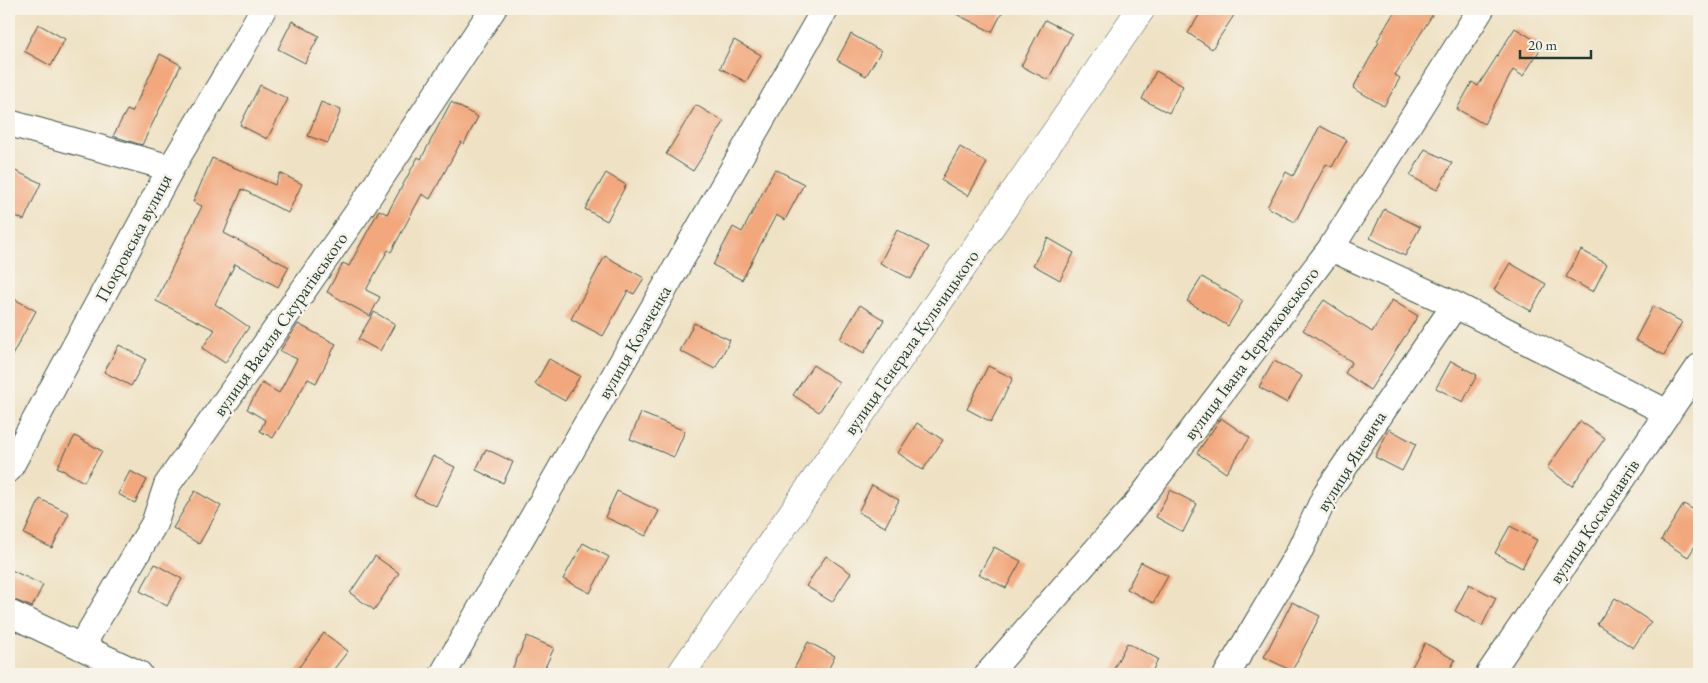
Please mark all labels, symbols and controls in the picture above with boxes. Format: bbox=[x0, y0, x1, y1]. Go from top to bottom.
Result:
scale bar bbox=[1520, 28, 1592, 60]
text: 20 m bbox=[1528, 35, 1557, 54]
street label: Покровська вулиця bbox=[90, 170, 176, 306]
street label: вулиця Василя Скуратівського bbox=[208, 227, 353, 421]
street label: вулиця Генерала Кульчицького bbox=[838, 245, 984, 439]
street label: вулиця Івана Черняховського bbox=[1178, 262, 1324, 444]
street label: вулиця Козаченка bbox=[592, 280, 676, 403]
street label: вулиця Яневича bbox=[1311, 406, 1392, 516]
street label: вулиця Космонавтів bbox=[1544, 454, 1644, 588]

